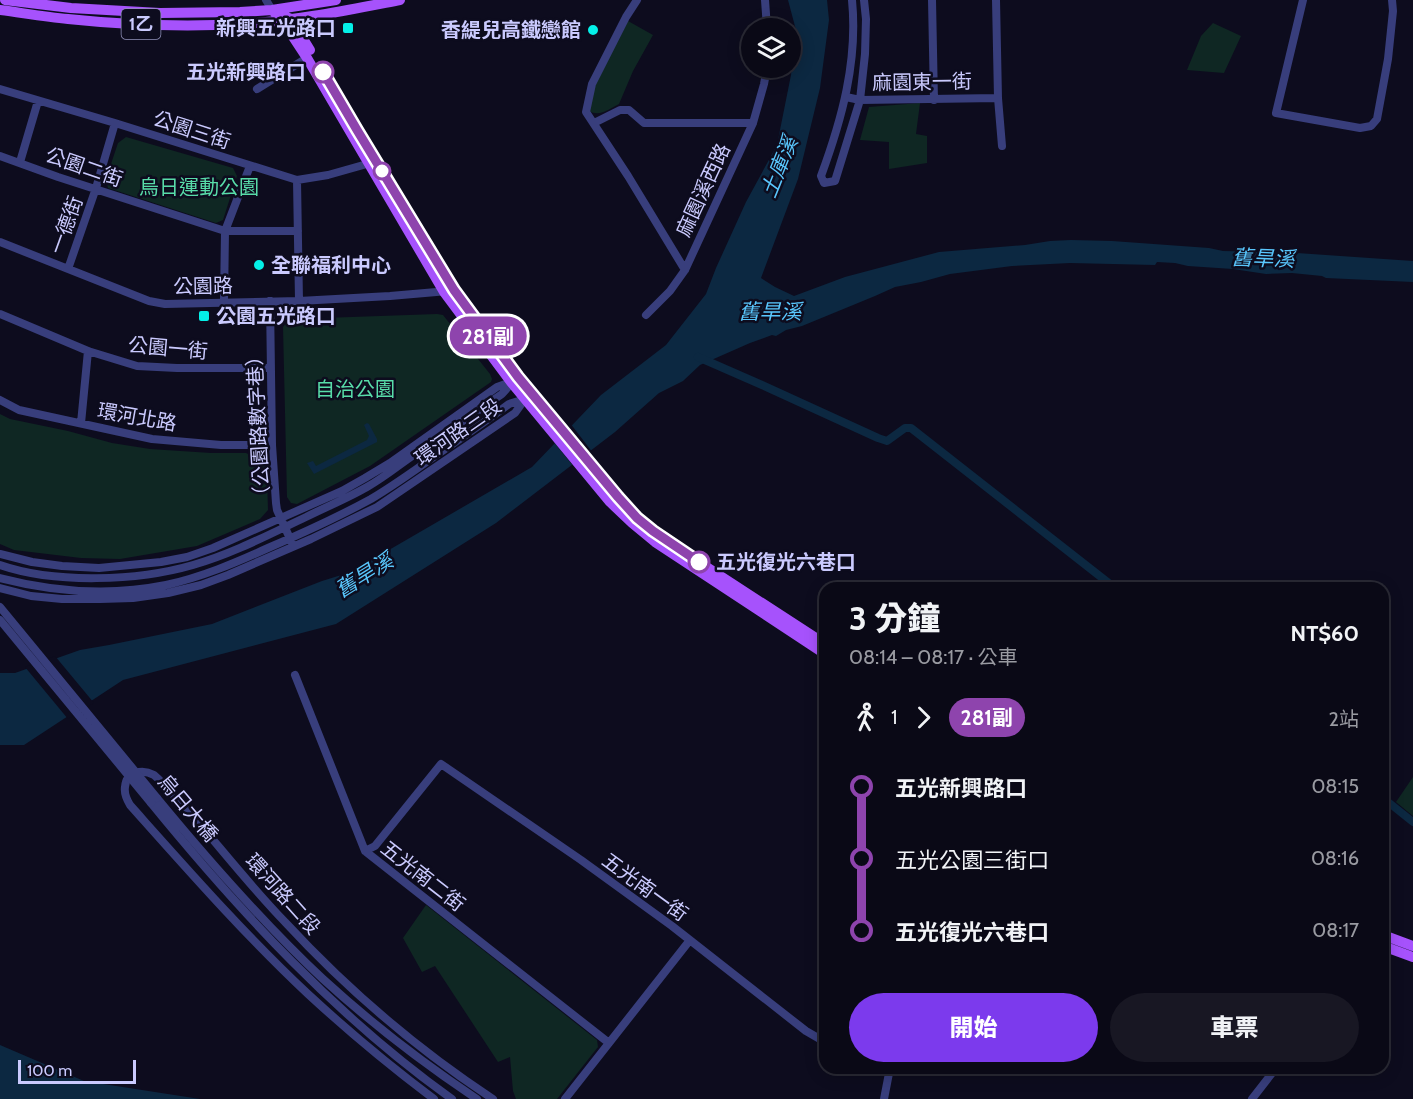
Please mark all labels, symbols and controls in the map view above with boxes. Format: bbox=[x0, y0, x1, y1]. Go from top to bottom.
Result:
road number: 1乙 bbox=[122, 9, 160, 39]
place label: 新興五光路口 bbox=[216, 16, 336, 40]
place label: 香緹兒高鐵戀館 bbox=[441, 18, 581, 42]
map controls bbox=[741, 18, 801, 78]
button: layers bbox=[741, 18, 801, 78]
marker: 新興五光路口 bbox=[341, 21, 355, 35]
marker: 香緹兒高鐵戀館 bbox=[586, 23, 600, 37]
place label: 五光新興路口 bbox=[186, 60, 306, 84]
marker: 五光新興路口 bbox=[312, 61, 334, 83]
street label: 麻園東一街 bbox=[872, 69, 972, 95]
street label: 公園三街 bbox=[150, 106, 234, 154]
water label: 土庫溪 bbox=[756, 130, 804, 201]
street label: 麻園溪西路 bbox=[671, 140, 735, 240]
street label: 公園二街 bbox=[42, 143, 126, 191]
unlabelled marker bbox=[373, 162, 391, 180]
park label: 烏日運動公園 bbox=[139, 175, 259, 199]
street label: 一德街 bbox=[44, 193, 88, 257]
water label: 舊旱溪 bbox=[1231, 244, 1298, 272]
place label: 全聯福利中心 bbox=[271, 253, 391, 277]
marker: 全聯福利中心 bbox=[252, 258, 266, 272]
street label: 公園路 bbox=[173, 273, 233, 299]
water label: 舊旱溪 bbox=[739, 299, 804, 324]
place label: 公園五光路口 bbox=[216, 304, 336, 328]
marker: 公園五光路口 bbox=[197, 309, 211, 323]
line badge: 281副 bbox=[446, 316, 530, 356]
text: 281副 bbox=[462, 324, 514, 349]
street label: 公園一街 bbox=[127, 333, 209, 363]
street label: （公園路數字巷） bbox=[242, 345, 274, 507]
park label: 自治公園 bbox=[315, 377, 395, 401]
street label: 環河路三段 bbox=[410, 393, 506, 471]
street label: 環河北路 bbox=[96, 398, 178, 436]
water label: 舊旱溪 bbox=[331, 546, 400, 602]
place label: 五光復光六巷口 bbox=[716, 550, 856, 574]
marker: 五光復光六巷口 bbox=[688, 551, 710, 573]
text: 3 分鐘 bbox=[849, 598, 940, 638]
text: NT$60 bbox=[1291, 620, 1359, 647]
text: 08:14 – 08:17 · 公車 bbox=[849, 645, 1018, 669]
icon: walk bbox=[849, 701, 882, 734]
icon: forward bbox=[907, 701, 940, 734]
text: 1 bbox=[891, 705, 898, 729]
text: 281副 bbox=[961, 705, 1013, 730]
text: 2站 bbox=[1329, 707, 1359, 731]
street label: 烏日大橋 bbox=[153, 770, 223, 846]
text: 08:15 bbox=[1311, 774, 1359, 798]
text: 五光新興路口 bbox=[895, 775, 1027, 802]
street label: 五光南二街 bbox=[376, 836, 470, 916]
text: 08:16 bbox=[1311, 846, 1359, 870]
text: 五光公園三街口 bbox=[895, 847, 1049, 874]
street label: 五光南一街 bbox=[597, 848, 693, 926]
street label: 環河路二段 bbox=[241, 849, 325, 939]
text: 08:17 bbox=[1312, 918, 1359, 942]
text: 五光復光六巷口 bbox=[895, 919, 1049, 946]
button: 開始 bbox=[849, 993, 1098, 1062]
button: 車票 bbox=[1110, 993, 1359, 1062]
scale bar bbox=[18, 1057, 136, 1084]
text: 100 m bbox=[27, 1061, 72, 1080]

